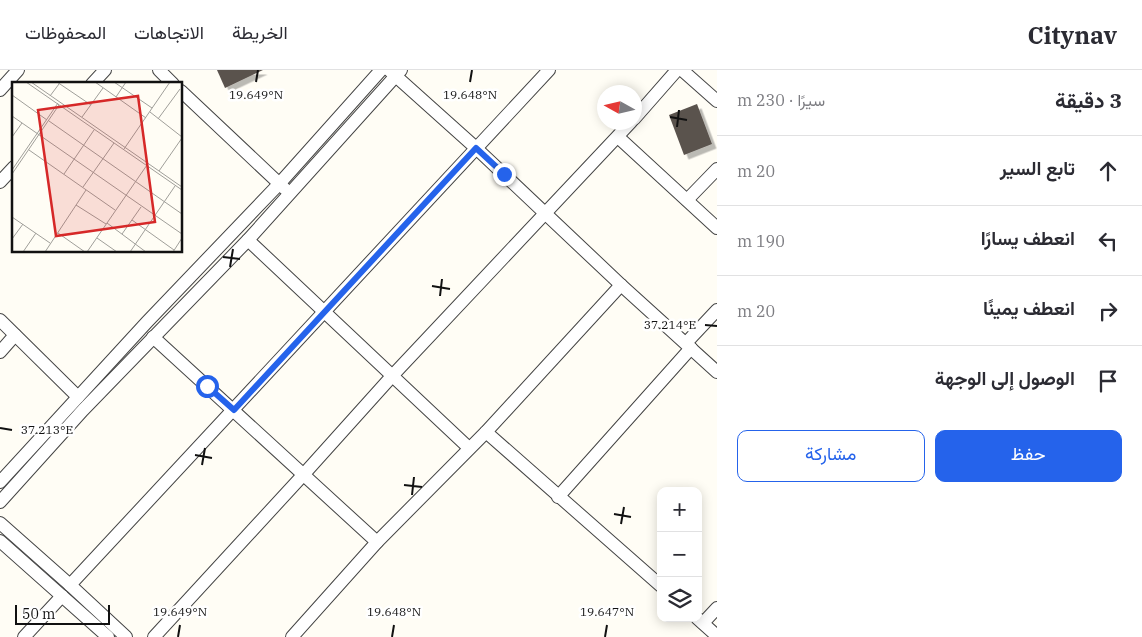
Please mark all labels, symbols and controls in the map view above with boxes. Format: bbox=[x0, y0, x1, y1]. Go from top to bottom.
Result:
text: Citynav bbox=[1028, 19, 1117, 51]
text: المحفوظات bbox=[25, 21, 106, 44]
text: الاتجاهات bbox=[134, 21, 204, 44]
text: الخريطة bbox=[232, 21, 288, 44]
inset map bbox=[12, 82, 182, 252]
north arrow bbox=[597, 85, 642, 130]
text: 3 دقيقة bbox=[1055, 86, 1122, 114]
text: 19.649°N bbox=[229, 87, 283, 102]
text: 19.648°N bbox=[443, 87, 497, 102]
text: سيرًا · 230 m bbox=[737, 90, 825, 110]
text: تابع السير bbox=[1000, 156, 1075, 180]
icon: ahead bbox=[1094, 157, 1122, 185]
text: 20 m bbox=[737, 161, 775, 181]
route end bbox=[493, 163, 516, 186]
text: انعطف يسارًا bbox=[981, 226, 1075, 250]
icon: left bbox=[1094, 227, 1122, 255]
text: 190 m bbox=[737, 231, 785, 251]
text: انعطف يمينًا bbox=[983, 296, 1075, 320]
icon: right bbox=[1094, 297, 1122, 325]
text: 20 m bbox=[737, 301, 775, 321]
text: 37.214°E bbox=[644, 317, 696, 332]
text: الوصول إلى الوجهة bbox=[935, 366, 1075, 390]
icon: arrive bbox=[1094, 367, 1122, 395]
route start bbox=[196, 375, 219, 398]
text: 37.213°E bbox=[21, 422, 73, 437]
button: مشاركة bbox=[737, 430, 925, 482]
button: حفظ bbox=[935, 430, 1122, 482]
map controls bbox=[657, 487, 702, 622]
button: + bbox=[657, 487, 702, 532]
button: − bbox=[657, 532, 702, 577]
button: layers bbox=[657, 577, 702, 622]
scale bar bbox=[15, 602, 110, 625]
text: 19.649°N bbox=[153, 604, 207, 619]
text: 19.648°N bbox=[367, 604, 421, 619]
text: 19.647°N bbox=[580, 604, 634, 619]
text: 50 m bbox=[22, 605, 55, 623]

